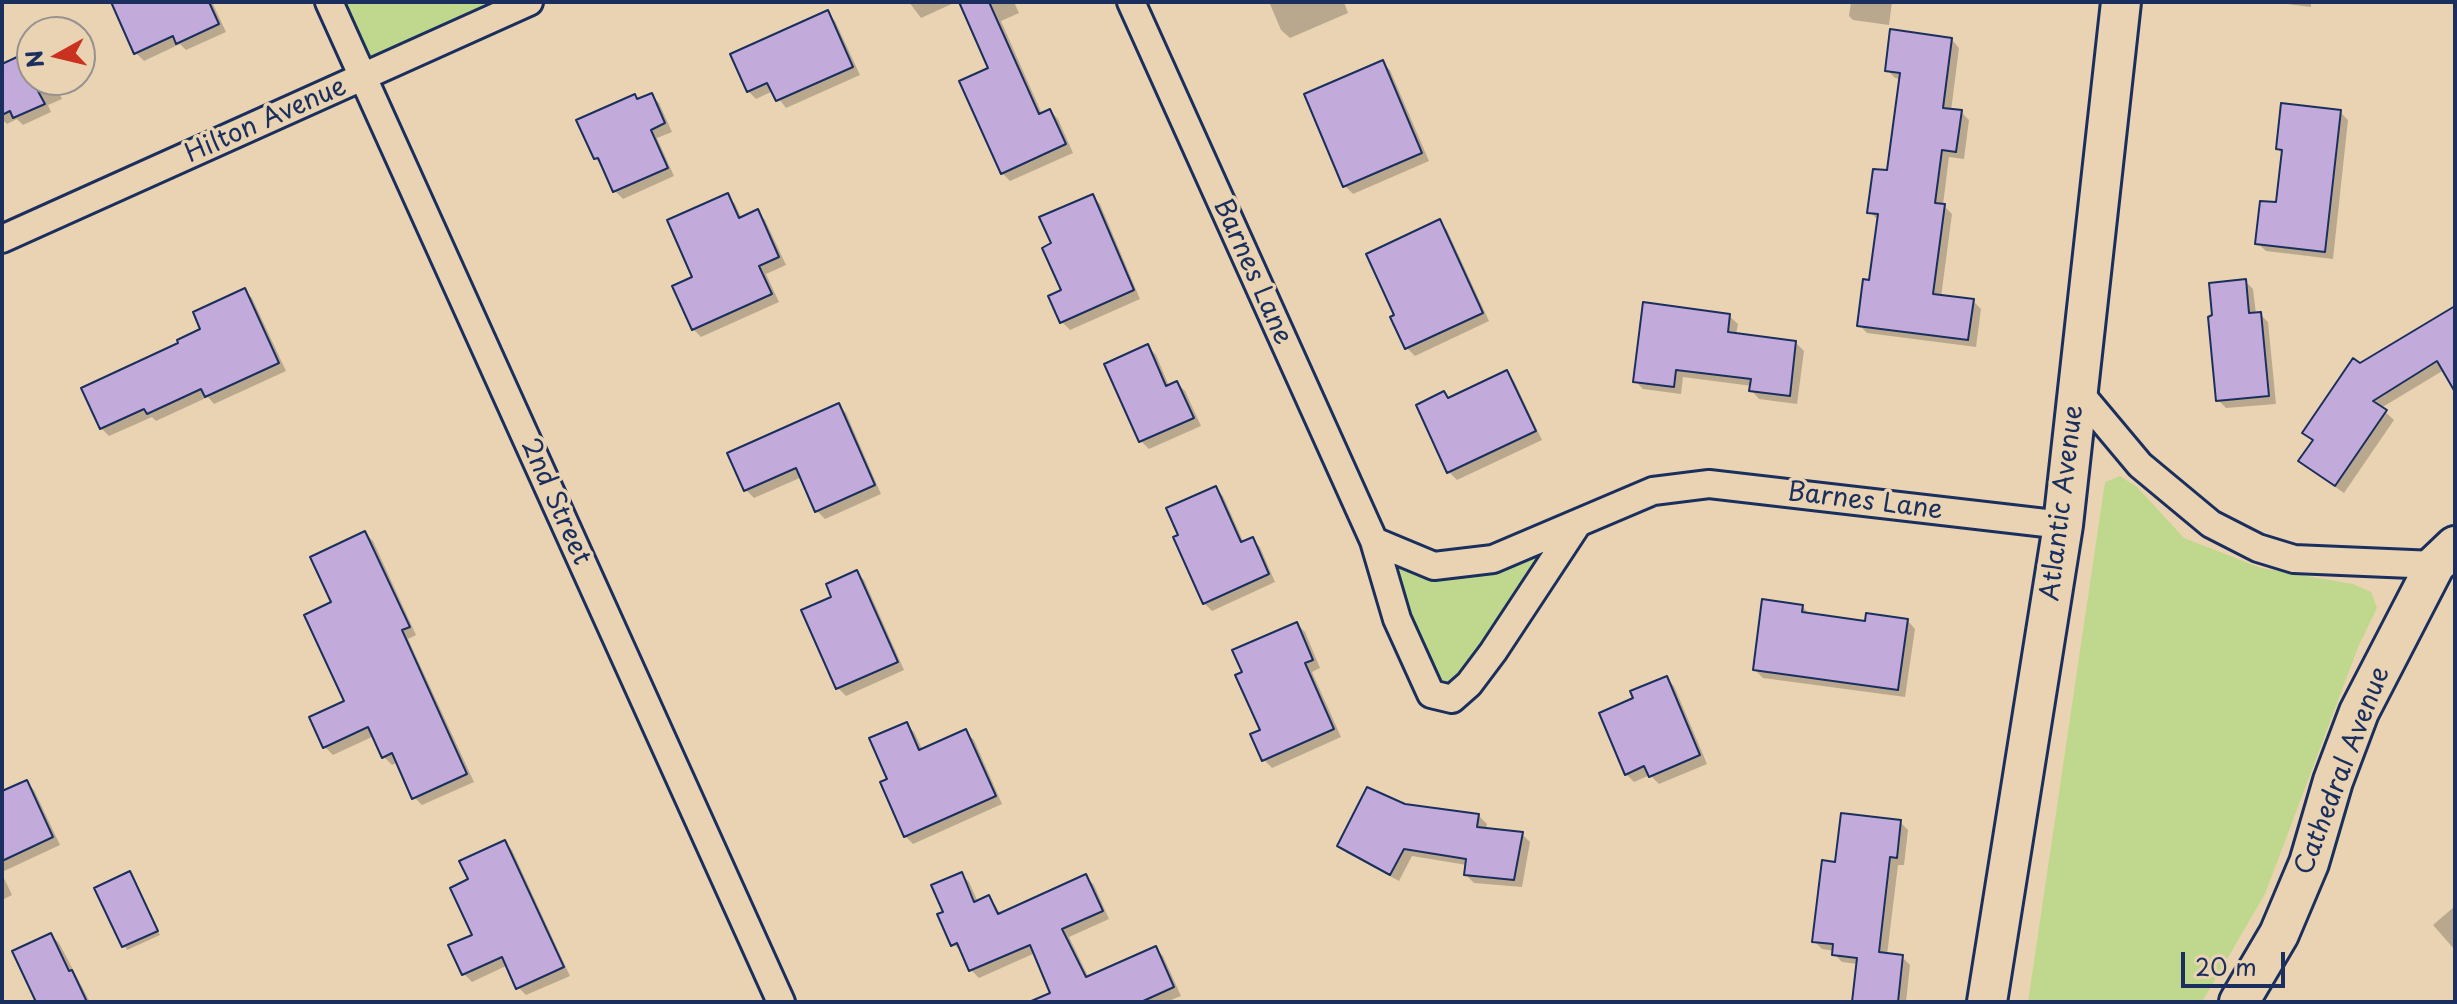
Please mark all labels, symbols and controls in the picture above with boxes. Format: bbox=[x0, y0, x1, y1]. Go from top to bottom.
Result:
north arrow bbox=[16, 16, 96, 96]
text: N bbox=[16, 48, 51, 70]
street label: Hilton Avenue bbox=[181, 72, 351, 170]
street label: Barnes Lane bbox=[1206, 194, 1298, 350]
street label: Atlantic Avenue bbox=[2036, 403, 2090, 603]
street label: 2nd Street bbox=[513, 434, 597, 570]
street label: Barnes Lane bbox=[1785, 477, 1945, 527]
street label: Cathedral Avenue bbox=[2289, 662, 2397, 880]
scale bar bbox=[2185, 936, 2289, 986]
text: 20 m bbox=[2195, 948, 2257, 984]

